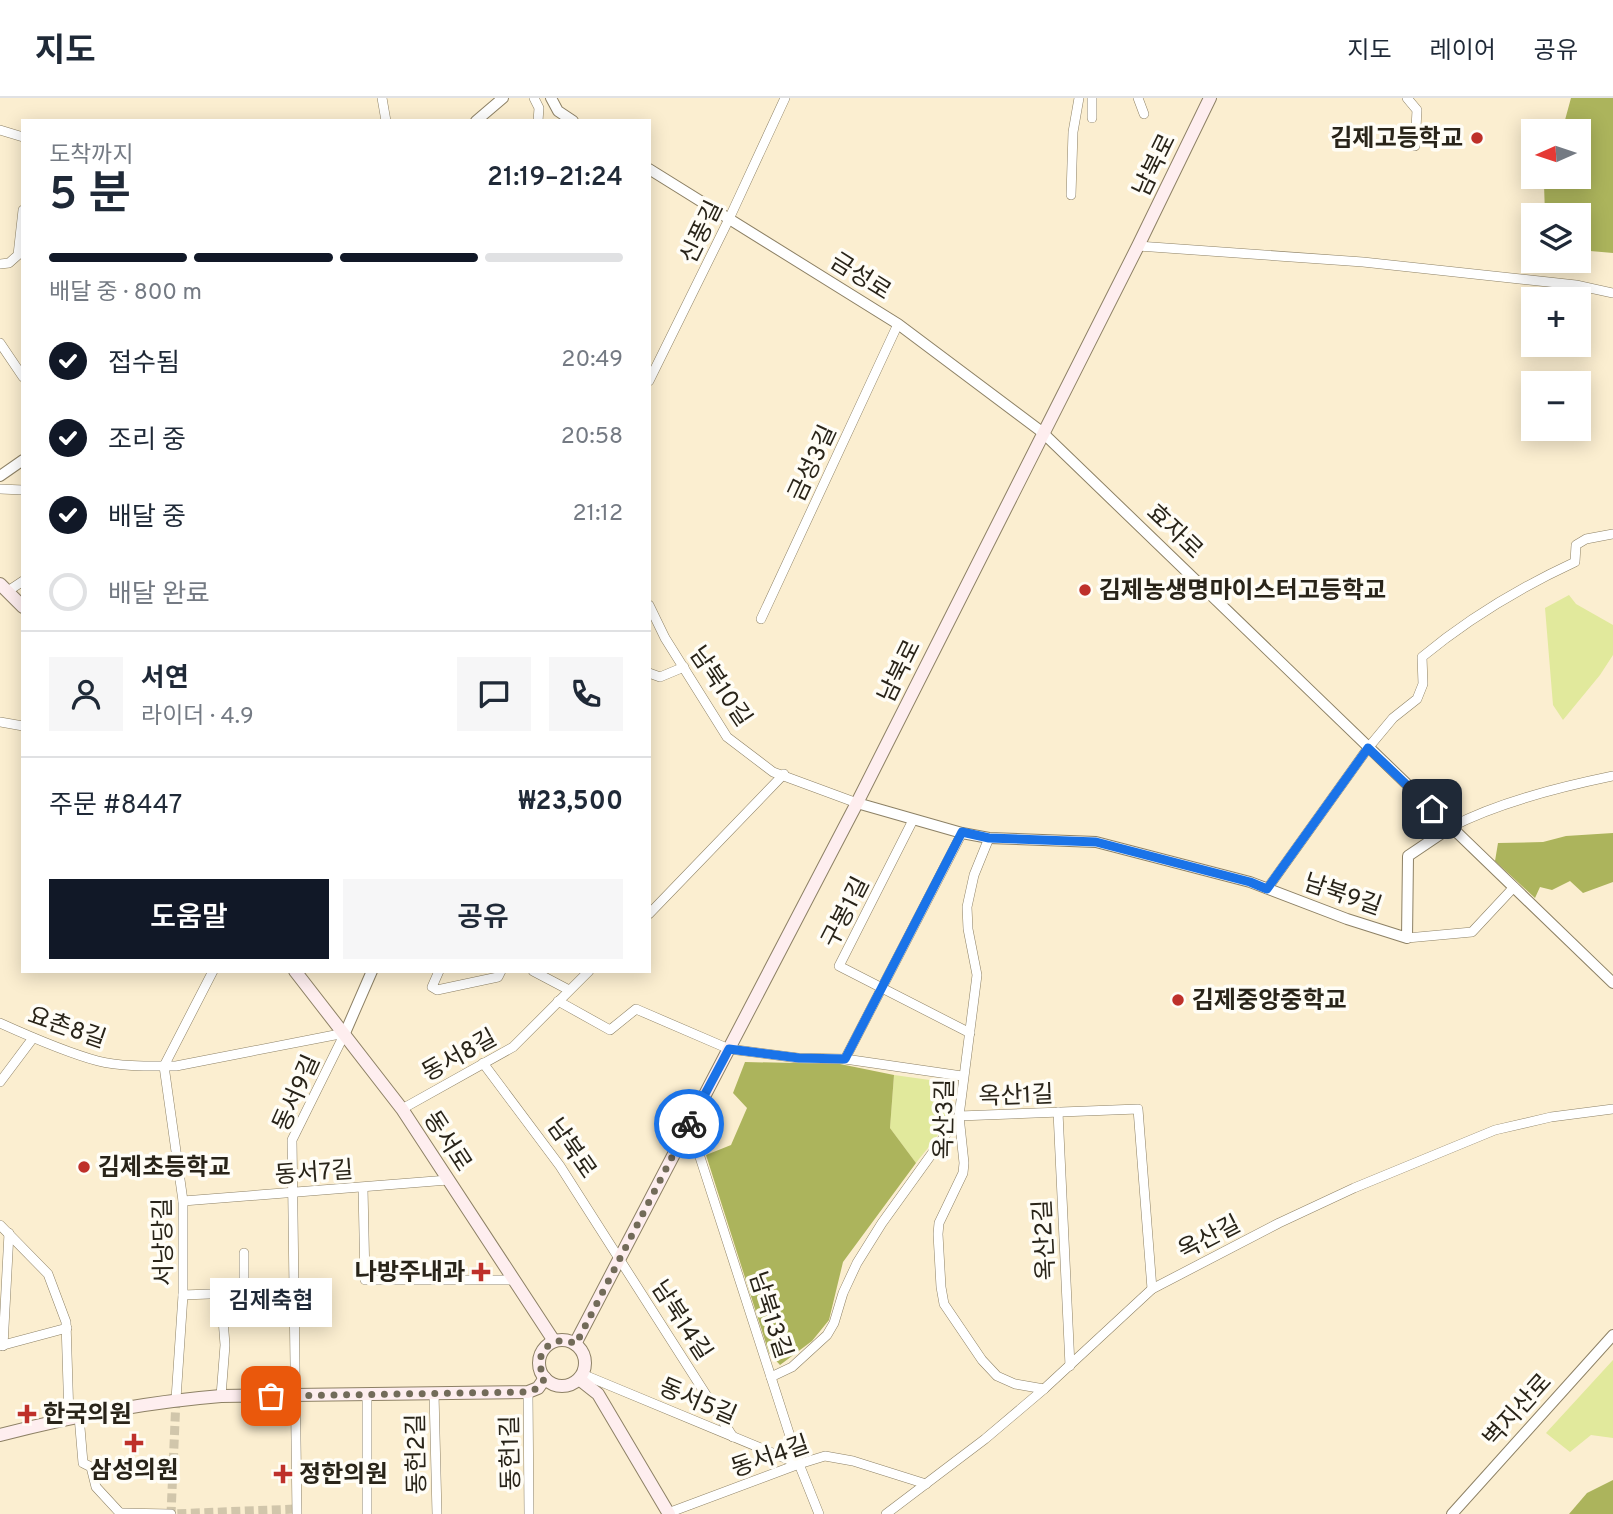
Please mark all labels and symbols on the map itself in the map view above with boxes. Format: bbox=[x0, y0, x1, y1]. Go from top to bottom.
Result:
north arrow bbox=[1521, 119, 1591, 189]
place label: 김제고등학교 bbox=[1331, 125, 1463, 155]
street label: 남북로 bbox=[1128, 130, 1184, 202]
marker: 김제고등학교 bbox=[1469, 130, 1485, 146]
street label: 신풍길 bbox=[675, 197, 731, 269]
street label: 금성로 bbox=[824, 247, 896, 308]
street label: 금성3길 bbox=[783, 421, 844, 507]
street label: 효자로 bbox=[1139, 499, 1208, 566]
place label: 김제농생명마이스터고등학교 bbox=[1099, 577, 1386, 607]
marker: 김제농생명마이스터고등학교 bbox=[1077, 582, 1093, 598]
street label: 남북로 bbox=[873, 636, 929, 708]
street label: 남북10길 bbox=[682, 641, 757, 733]
pin bbox=[1402, 779, 1462, 839]
street label: 남북9길 bbox=[1299, 869, 1385, 923]
street label: 구봉1길 bbox=[816, 873, 877, 953]
place label: 김제중앙중학교 bbox=[1192, 987, 1347, 1017]
marker: 김제중앙중학교 bbox=[1170, 992, 1186, 1008]
street label: 요촌8길 bbox=[23, 1002, 109, 1056]
street label: 동서8길 bbox=[417, 1024, 503, 1089]
street label: 동서9길 bbox=[268, 1051, 328, 1137]
street label: 옥산3길 bbox=[930, 1078, 962, 1160]
street label: 옥산1길 bbox=[978, 1081, 1054, 1113]
courier bbox=[654, 1089, 724, 1159]
street label: 동서로 bbox=[416, 1106, 477, 1178]
street label: 남북로 bbox=[539, 1113, 602, 1185]
place label: 김제초등학교 bbox=[98, 1154, 230, 1184]
street label: 동서7길 bbox=[274, 1156, 354, 1192]
marker: 김제초등학교 bbox=[76, 1159, 92, 1175]
street label: 서낭당길 bbox=[149, 1198, 181, 1286]
street label: 옥산2길 bbox=[1029, 1199, 1063, 1281]
street label: 옥산길 bbox=[1174, 1210, 1246, 1267]
place label: 나방주내과 bbox=[355, 1259, 465, 1289]
marker: 나방주내과 bbox=[471, 1262, 491, 1282]
street label: 남북13길 bbox=[741, 1268, 797, 1363]
street label: 남북14길 bbox=[643, 1275, 717, 1367]
callout: 김제축협 bbox=[210, 1277, 332, 1326]
pin bbox=[241, 1366, 301, 1426]
street label: 벽지산로 bbox=[1478, 1368, 1559, 1454]
street label: 동서5길 bbox=[654, 1373, 740, 1433]
place label: 한국의원 bbox=[43, 1401, 131, 1431]
marker: 한국의원 bbox=[17, 1404, 37, 1424]
street label: 동헌2길 bbox=[402, 1413, 434, 1495]
street label: 동헌1길 bbox=[496, 1415, 528, 1491]
street label: 동서4길 bbox=[727, 1430, 814, 1485]
marker: 삼성의원 bbox=[124, 1433, 144, 1453]
place label: 삼성의원 bbox=[90, 1457, 178, 1487]
place label: 정한의원 bbox=[299, 1461, 387, 1491]
marker: 정한의원 bbox=[273, 1464, 293, 1484]

